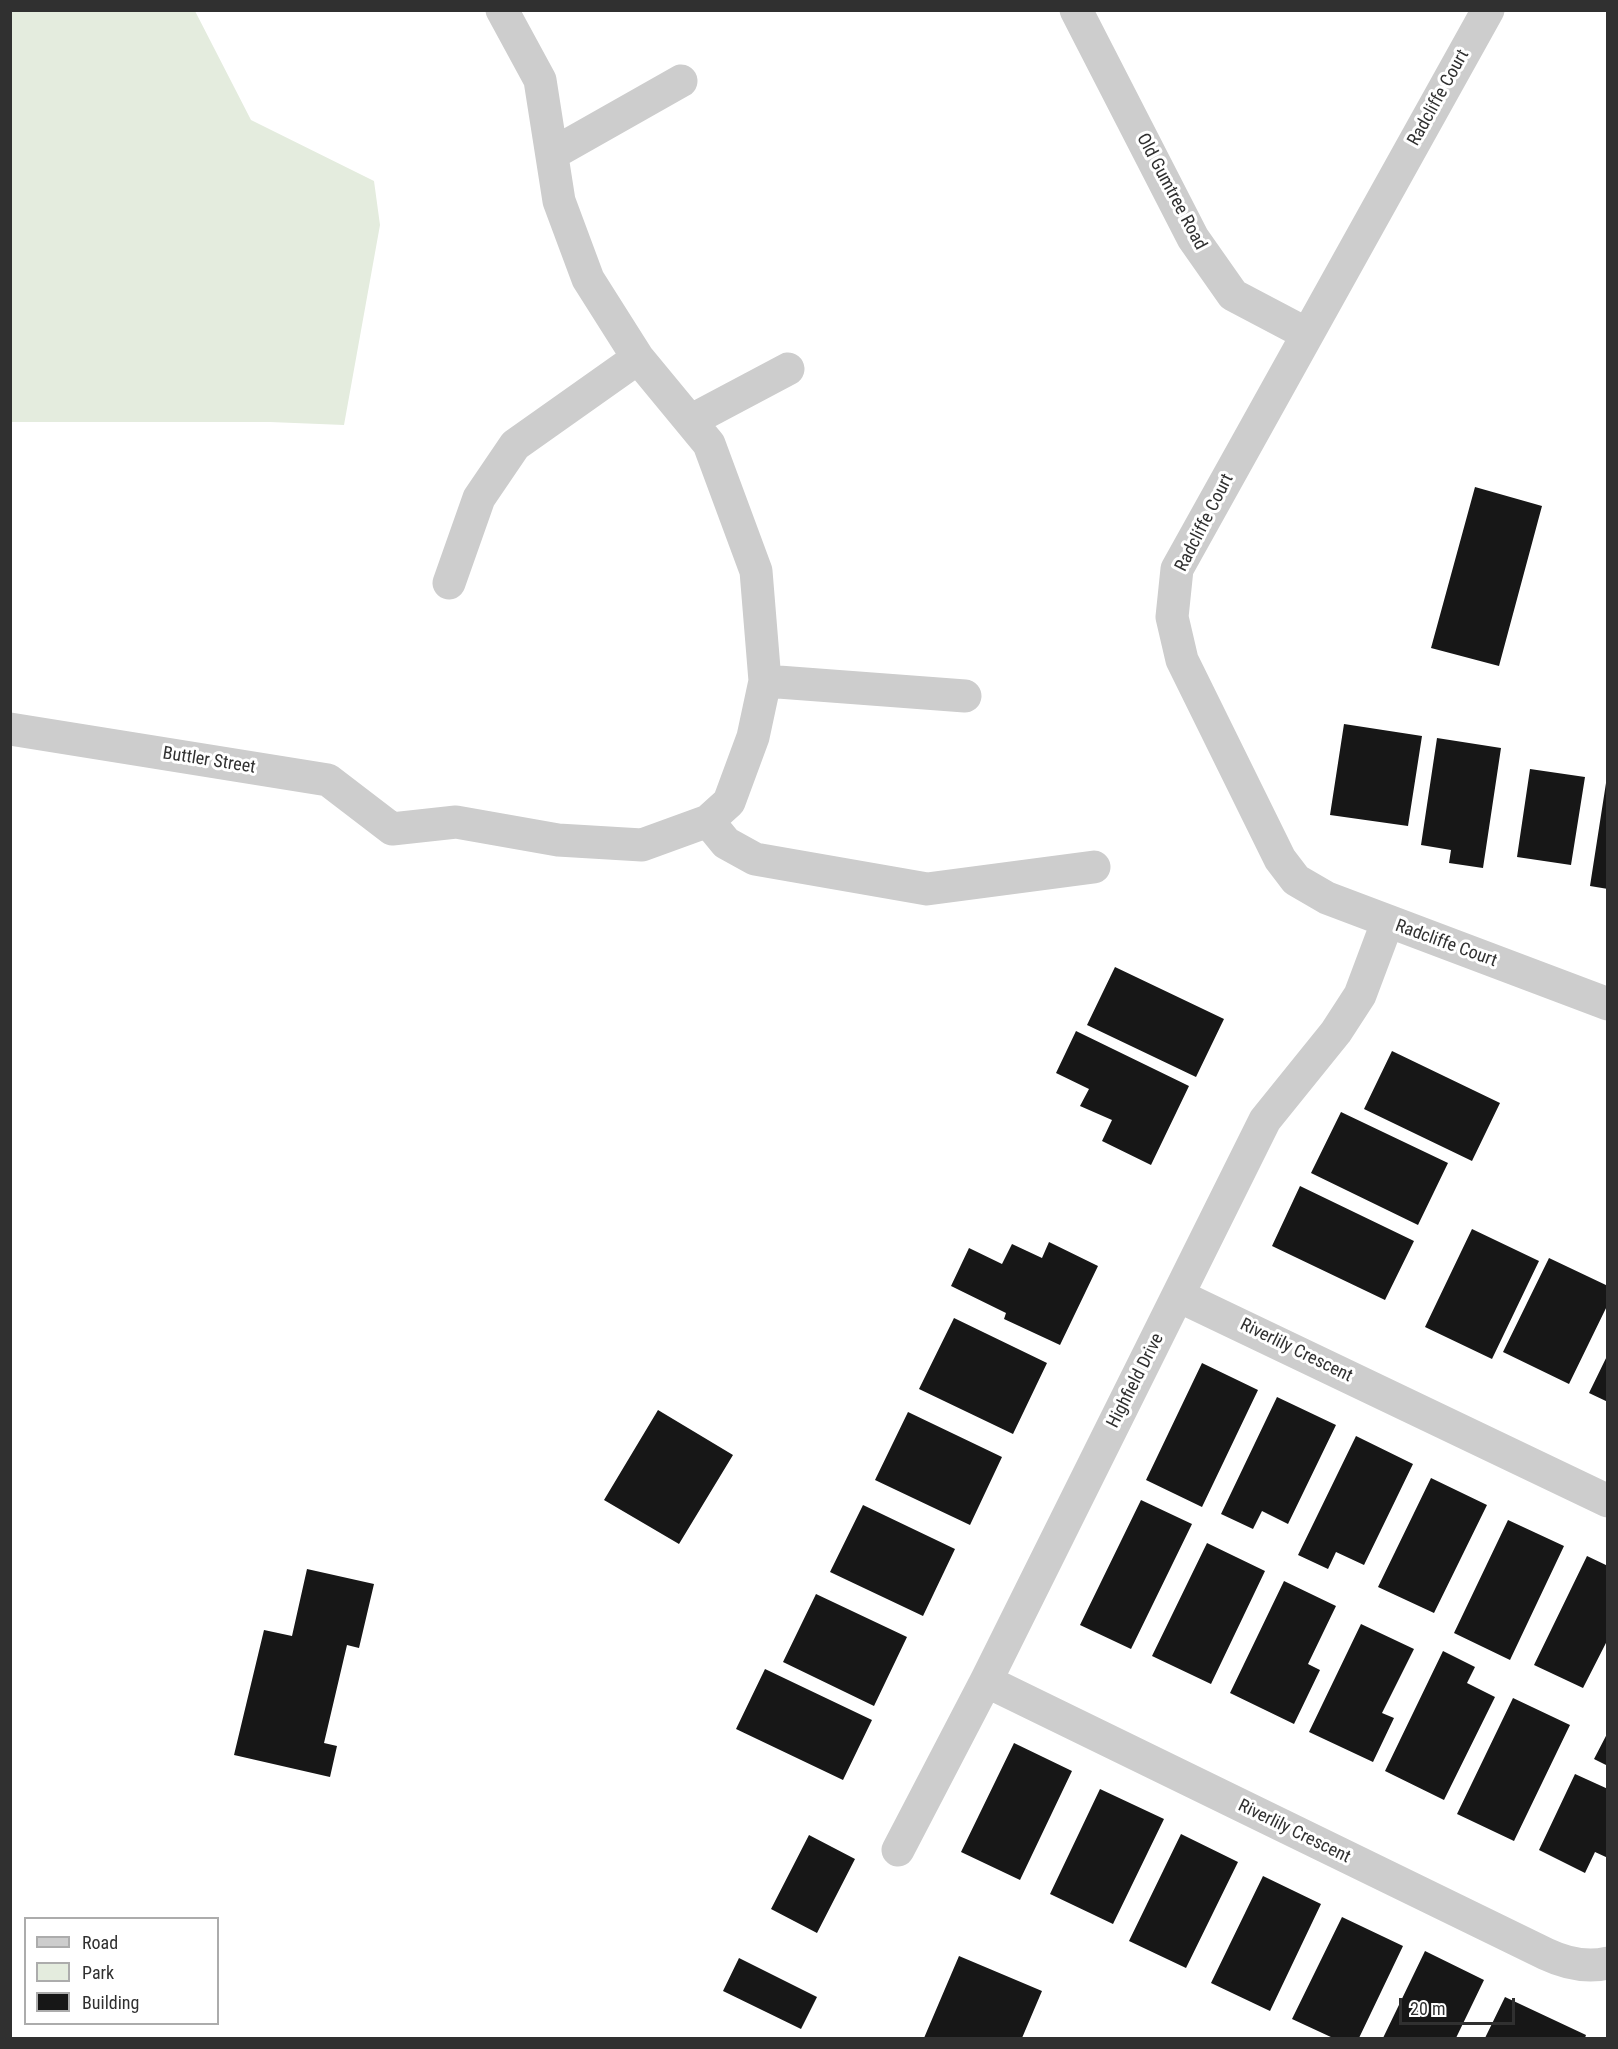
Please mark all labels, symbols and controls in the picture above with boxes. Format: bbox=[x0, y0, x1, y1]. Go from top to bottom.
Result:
street label: Radcliffe Court bbox=[1404, 46, 1474, 150]
street label: Old Gumtree Road bbox=[1131, 130, 1211, 254]
street label: Radcliffe Court bbox=[1171, 471, 1239, 575]
street label: Buttler Street bbox=[161, 743, 257, 779]
street label: Radcliffe Court bbox=[1392, 916, 1500, 972]
street label: Riverlily Crescent bbox=[1236, 1315, 1356, 1387]
street label: Highfield Drive bbox=[1103, 1330, 1169, 1432]
street label: Riverlily Crescent bbox=[1234, 1796, 1354, 1868]
legend bbox=[24, 1917, 219, 2025]
text: Road bbox=[82, 1932, 118, 1953]
text: Park bbox=[82, 1962, 114, 1983]
scale bar bbox=[1402, 1986, 1518, 2024]
text: Building bbox=[82, 1992, 139, 2013]
text: 20 m bbox=[1410, 1998, 1445, 2019]

